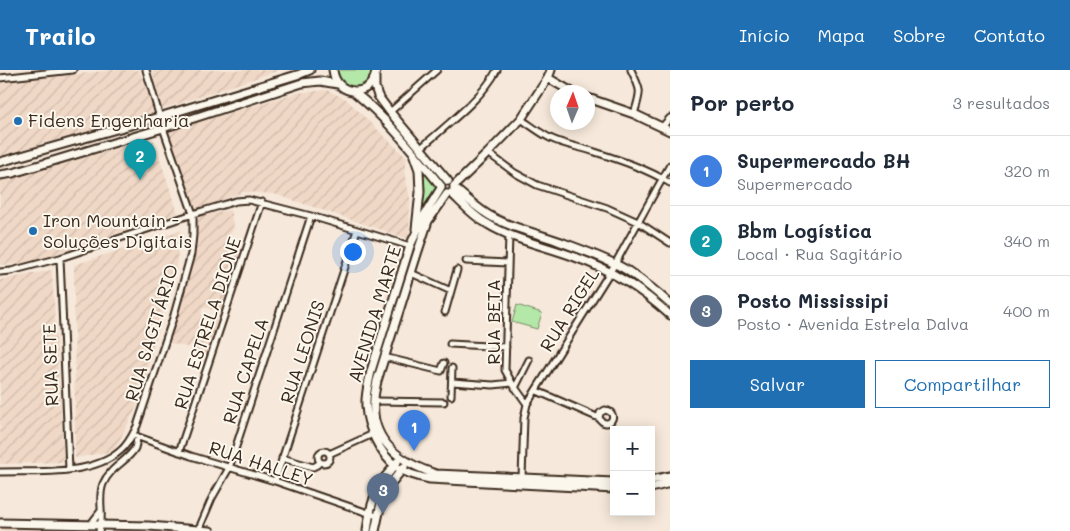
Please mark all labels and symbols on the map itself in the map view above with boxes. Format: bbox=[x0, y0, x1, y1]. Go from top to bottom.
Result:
north arrow bbox=[550, 85, 595, 130]
place label: Fidens Engenharia bbox=[28, 108, 190, 132]
marker: Fidens Engenharia bbox=[12, 115, 24, 127]
pin: 2 bbox=[124, 139, 156, 180]
place label: Iron Mountain - Soluções Digitais bbox=[43, 208, 192, 253]
marker: Iron Mountain - Soluções Digitais bbox=[27, 225, 39, 237]
street label: RUA ESTRELA DIONE bbox=[168, 233, 246, 412]
your location bbox=[340, 239, 366, 265]
street label: AVENIDA MARTE bbox=[342, 242, 406, 385]
street label: RUA SAGITÁRIO bbox=[119, 261, 183, 404]
street label: RUA RIGEL bbox=[534, 263, 605, 356]
street label: RUA BETA bbox=[481, 279, 505, 365]
street label: RUA LEONIS bbox=[274, 297, 330, 406]
street label: RUA CAPELA bbox=[217, 315, 274, 427]
street label: RUA SETE bbox=[37, 323, 63, 407]
pin: 1 bbox=[398, 410, 430, 451]
street label: RUA HALLEY bbox=[206, 435, 316, 491]
pin: 3 bbox=[367, 473, 399, 514]

